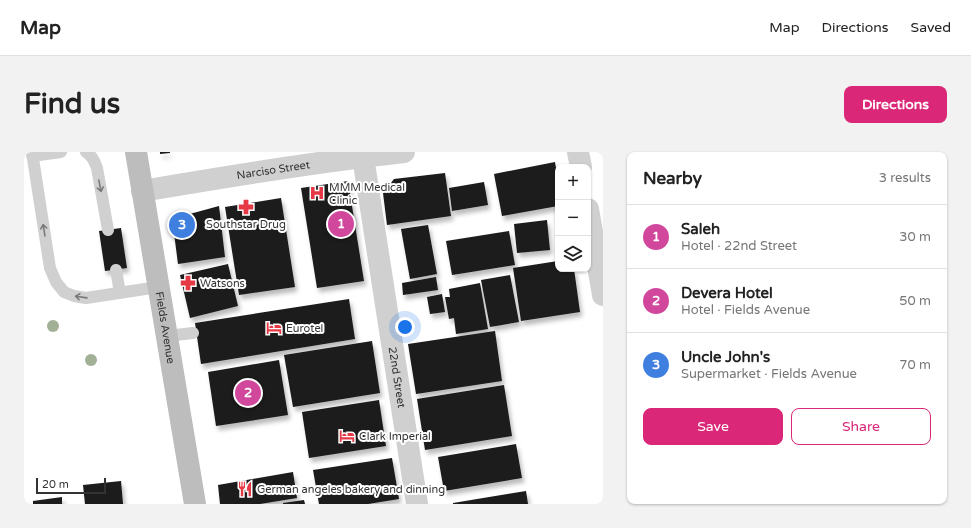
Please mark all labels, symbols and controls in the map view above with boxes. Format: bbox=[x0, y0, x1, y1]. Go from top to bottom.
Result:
text: Map bbox=[20, 17, 61, 39]
text: Map bbox=[769, 19, 800, 36]
text: Directions bbox=[822, 19, 889, 36]
text: Saved bbox=[911, 19, 951, 36]
button: Directions bbox=[844, 86, 947, 123]
text: Find us bbox=[24, 87, 120, 121]
street label: Narciso Street bbox=[236, 158, 311, 182]
map controls bbox=[555, 164, 591, 272]
button: + bbox=[555, 164, 591, 200]
text: Nearby bbox=[643, 168, 702, 189]
text: 3 results bbox=[879, 170, 931, 186]
one-way arrow bbox=[97, 179, 105, 192]
place label: MMM Medical Clinic bbox=[329, 181, 405, 207]
hospital icon: MMM Medical Clinic bbox=[308, 184, 326, 202]
pharmacy icon: Southstar Drug bbox=[237, 198, 255, 216]
button: − bbox=[555, 200, 591, 236]
pin: 1 bbox=[328, 209, 354, 239]
pin: 3 bbox=[169, 210, 195, 240]
place label: Southstar Drug bbox=[206, 218, 286, 231]
text: Saleh bbox=[681, 220, 720, 238]
one-way arrow bbox=[40, 223, 48, 236]
text: 1 bbox=[652, 229, 660, 245]
text: 30 m bbox=[899, 229, 931, 245]
button: layers bbox=[555, 236, 591, 272]
text: Hotel · 22nd Street bbox=[681, 238, 797, 254]
pharmacy icon: Watsons bbox=[179, 274, 197, 292]
place label: Watsons bbox=[200, 277, 245, 290]
text: Devera Hotel bbox=[681, 284, 773, 302]
street label: Fields Avenue bbox=[153, 291, 177, 365]
one-way arrow bbox=[75, 293, 88, 301]
text: 2 bbox=[652, 293, 660, 309]
text: 50 m bbox=[899, 293, 931, 309]
text: Hotel · Fields Avenue bbox=[681, 302, 810, 318]
your location bbox=[395, 317, 415, 337]
hotel icon: Eurotel bbox=[265, 319, 283, 337]
place label: Eurotel bbox=[286, 322, 323, 335]
street label: 22nd Street bbox=[386, 346, 408, 409]
text: Uncle John's bbox=[681, 348, 770, 366]
text: 3 bbox=[652, 357, 660, 373]
text: 70 m bbox=[899, 357, 931, 373]
text: Supermarket · Fields Avenue bbox=[681, 366, 857, 382]
pin: 2 bbox=[235, 378, 261, 408]
button: Save bbox=[643, 408, 783, 445]
button: Share bbox=[791, 408, 931, 445]
hotel icon: Clark Imperial bbox=[338, 427, 356, 445]
place label: Clark Imperial bbox=[359, 430, 431, 443]
scale bar bbox=[36, 476, 106, 495]
text: 20 m bbox=[42, 478, 69, 491]
restaurant icon: German angeles bakery and dinning bbox=[236, 480, 254, 498]
place label: German angeles bakery and dinning bbox=[257, 483, 445, 496]

